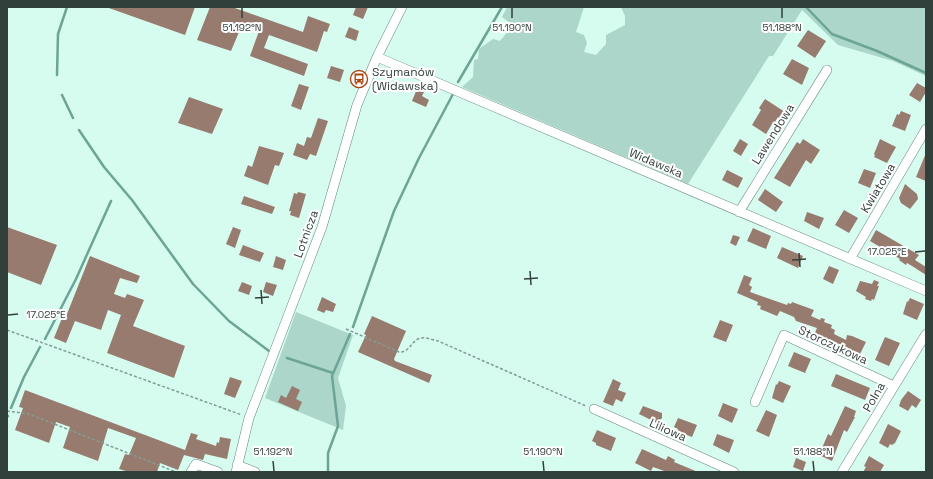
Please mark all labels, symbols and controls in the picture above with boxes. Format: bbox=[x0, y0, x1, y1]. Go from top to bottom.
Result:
text: 51.192°N bbox=[223, 21, 261, 34]
text: 51.190°N bbox=[492, 21, 532, 34]
text: 51.188°N bbox=[762, 21, 802, 34]
place label: Szymanów (Widawska) bbox=[372, 64, 438, 94]
bus stop icon: Szymanów (Widawska) bbox=[349, 69, 369, 89]
street label: Lawendowa bbox=[748, 101, 798, 167]
street label: Widawska bbox=[627, 144, 685, 182]
street label: Kwiatowa bbox=[857, 160, 899, 216]
street label: Lotnicza bbox=[290, 208, 322, 260]
text: 17.025°E bbox=[867, 245, 907, 258]
text: 17.025°E bbox=[26, 308, 66, 321]
street label: Storczykowa bbox=[796, 322, 870, 368]
street label: Polna bbox=[859, 379, 889, 415]
street label: Liliowa bbox=[647, 415, 689, 445]
text: 51.192°N bbox=[254, 445, 292, 458]
text: 51.190°N bbox=[523, 445, 563, 458]
text: 51.188°N bbox=[793, 445, 833, 458]

